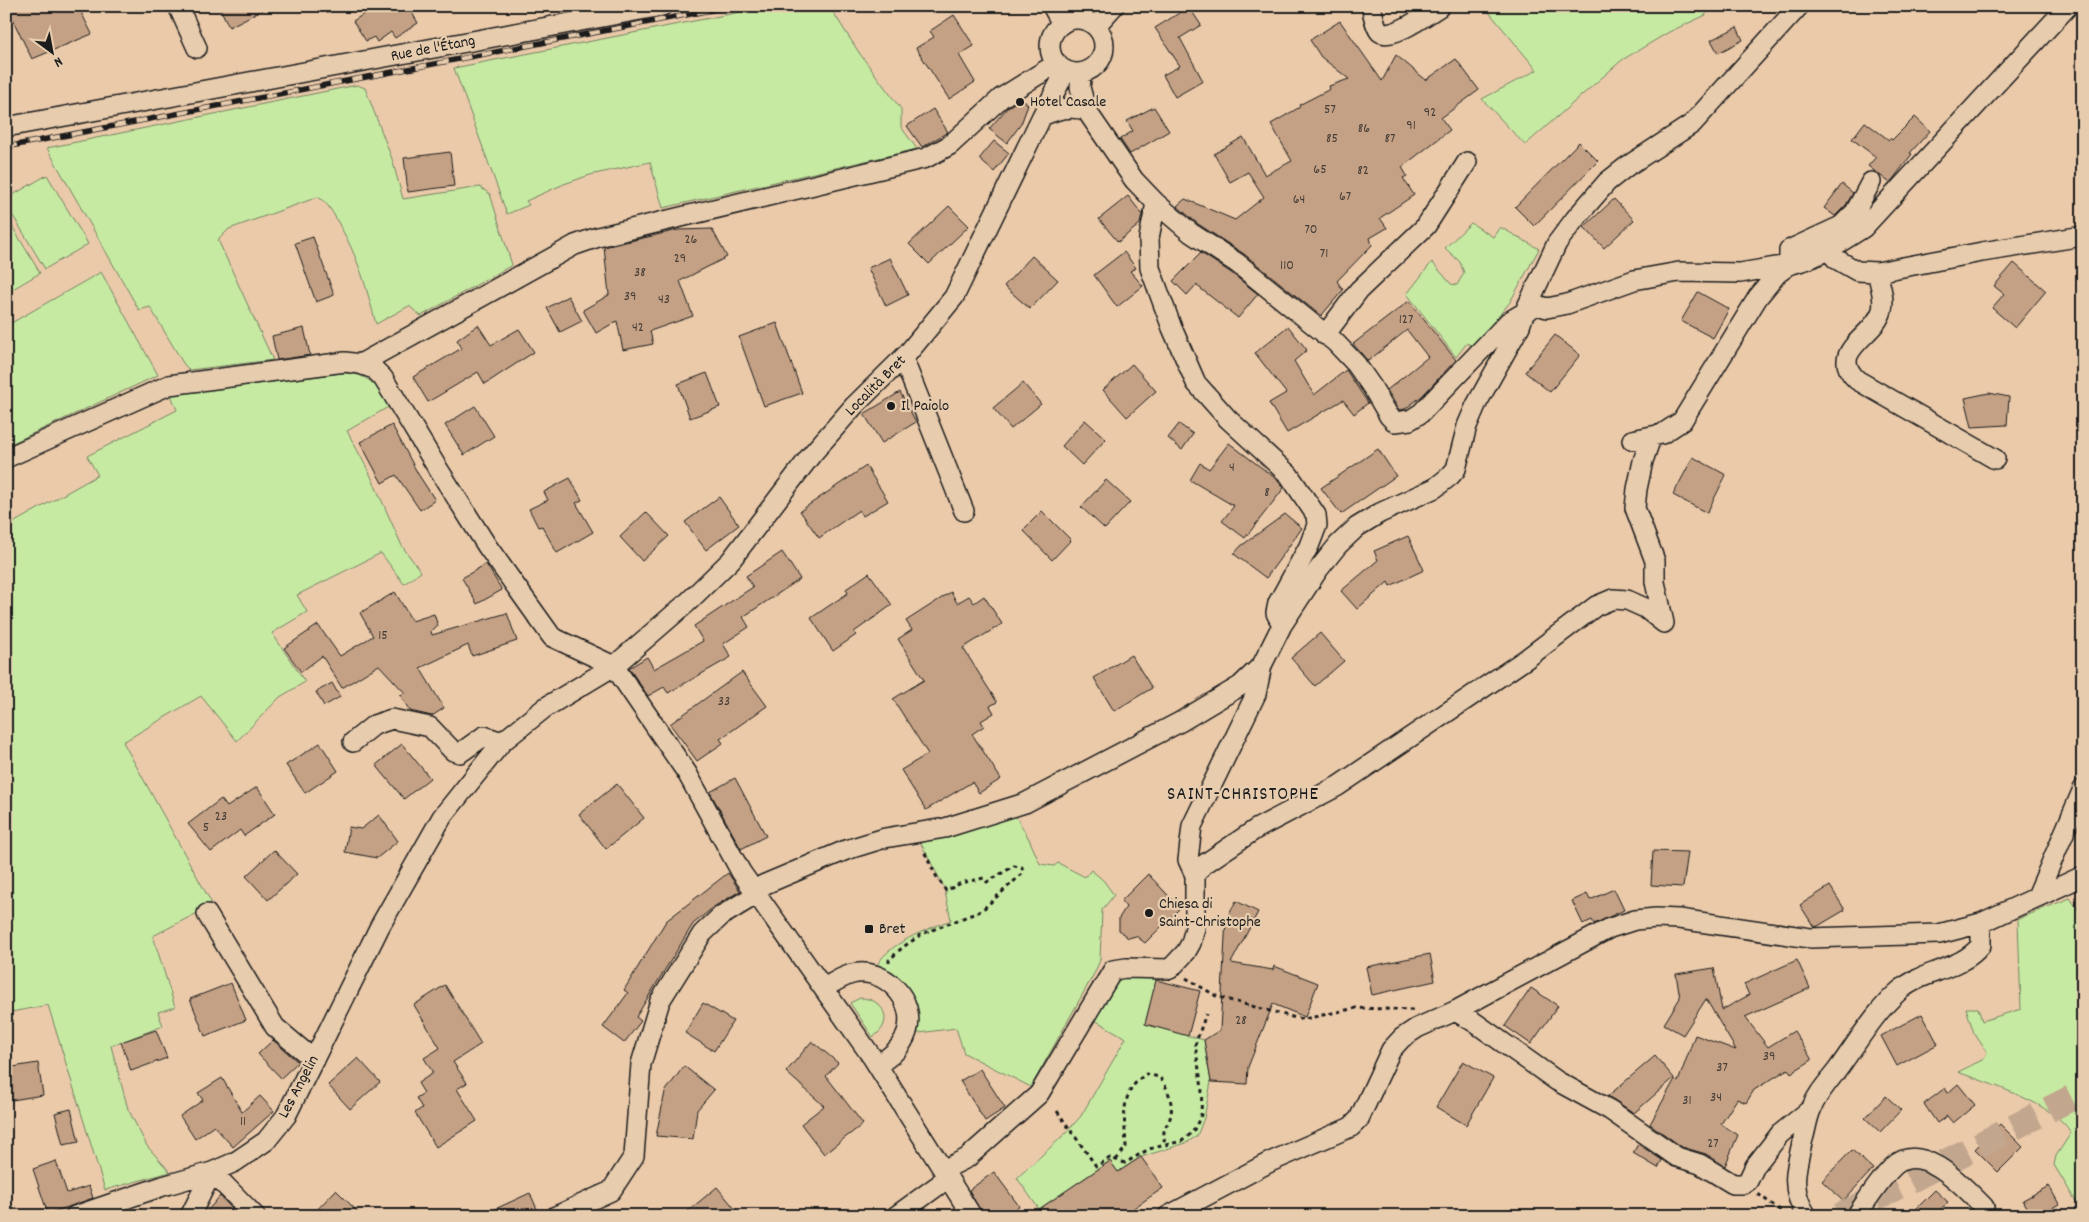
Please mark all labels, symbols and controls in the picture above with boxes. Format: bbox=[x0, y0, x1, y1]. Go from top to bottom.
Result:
north arrow bbox=[28, 28, 78, 78]
street label: Rue de l'Étang bbox=[389, 30, 477, 68]
text: N bbox=[50, 51, 66, 72]
place label: Hotel Casale bbox=[1030, 91, 1106, 114]
marker: Hotel Casale bbox=[1014, 96, 1026, 108]
house number: 57 bbox=[1324, 100, 1336, 120]
house number: 92 bbox=[1424, 103, 1436, 123]
house number: 91 bbox=[1406, 116, 1416, 136]
house number: 86 bbox=[1358, 119, 1370, 139]
house number: 85 bbox=[1326, 129, 1338, 149]
house number: 87 bbox=[1385, 129, 1395, 149]
house number: 65 bbox=[1313, 160, 1327, 180]
house number: 82 bbox=[1357, 161, 1369, 181]
house number: 67 bbox=[1339, 187, 1351, 207]
house number: 64 bbox=[1293, 190, 1305, 210]
house number: 70 bbox=[1305, 220, 1318, 240]
house number: 26 bbox=[685, 230, 698, 250]
house number: 71 bbox=[1320, 244, 1328, 264]
house number: 29 bbox=[674, 249, 686, 269]
house number: 110 bbox=[1280, 256, 1294, 276]
house number: 38 bbox=[634, 263, 646, 283]
house number: 39 bbox=[624, 287, 636, 307]
house number: 43 bbox=[658, 290, 670, 310]
house number: 127 bbox=[1399, 310, 1413, 330]
house number: 42 bbox=[632, 318, 644, 338]
street label: Località Bret bbox=[840, 350, 912, 422]
place label: Il Paiolo bbox=[901, 395, 949, 418]
marker: Il Paiolo bbox=[885, 400, 897, 412]
house number: 4 bbox=[1229, 458, 1235, 478]
house number: 8 bbox=[1264, 483, 1270, 503]
house number: 15 bbox=[378, 626, 388, 646]
house number: 33 bbox=[718, 692, 730, 712]
district label: SAINT-CHRISTOPHE bbox=[1167, 782, 1319, 809]
house number: 23 bbox=[215, 807, 227, 827]
house number: 5 bbox=[203, 818, 209, 838]
place label: Chiesa di Saint-Christophe bbox=[1159, 893, 1261, 934]
marker: Chiesa di Saint-Christophe bbox=[1143, 907, 1155, 919]
place label: Bret bbox=[879, 918, 906, 941]
marker: Bret bbox=[863, 923, 875, 935]
house number: 28 bbox=[1235, 1011, 1247, 1031]
house number: 39 bbox=[1763, 1047, 1775, 1067]
street label: Les Angelin bbox=[273, 1051, 325, 1123]
house number: 37 bbox=[1716, 1058, 1728, 1078]
house number: 34 bbox=[1710, 1088, 1722, 1108]
house number: 31 bbox=[1682, 1091, 1692, 1111]
house number: 11 bbox=[240, 1112, 246, 1132]
house number: 27 bbox=[1707, 1134, 1719, 1154]

